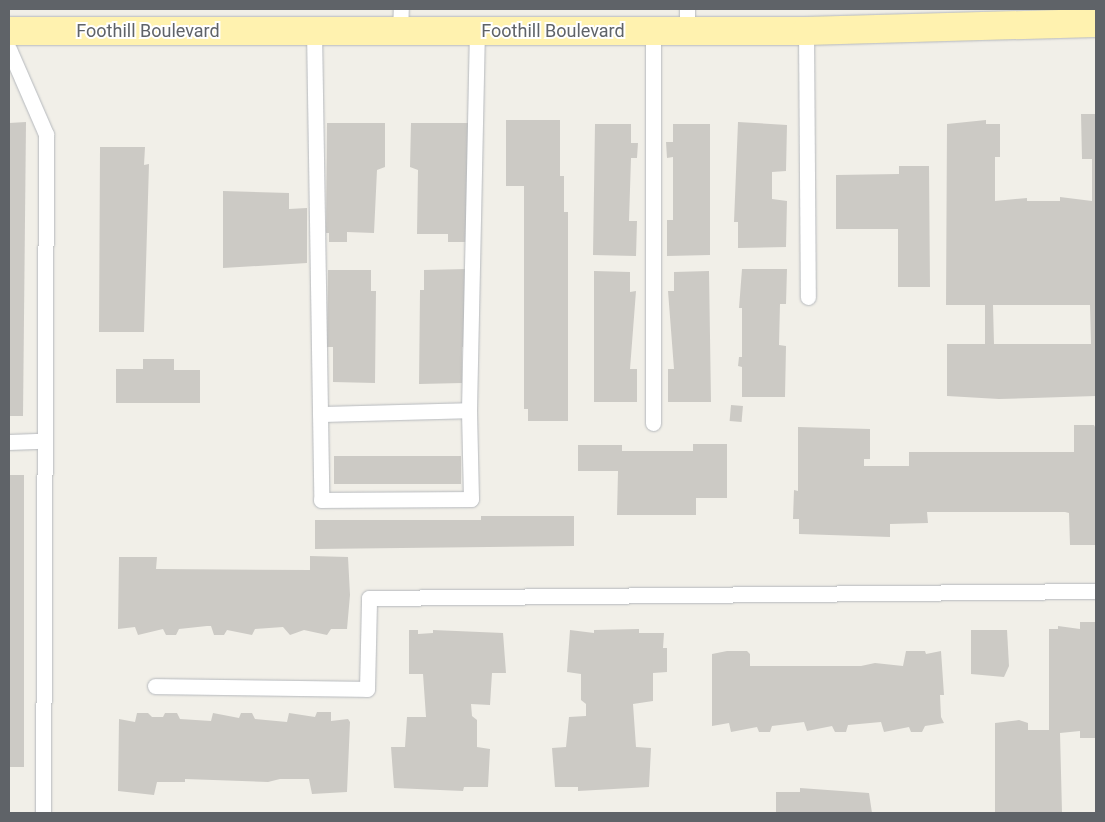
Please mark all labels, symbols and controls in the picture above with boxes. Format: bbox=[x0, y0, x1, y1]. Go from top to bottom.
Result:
street label: Foothill Boulevard bbox=[76, 20, 220, 42]
street label: Foothill Boulevard bbox=[481, 20, 625, 42]

